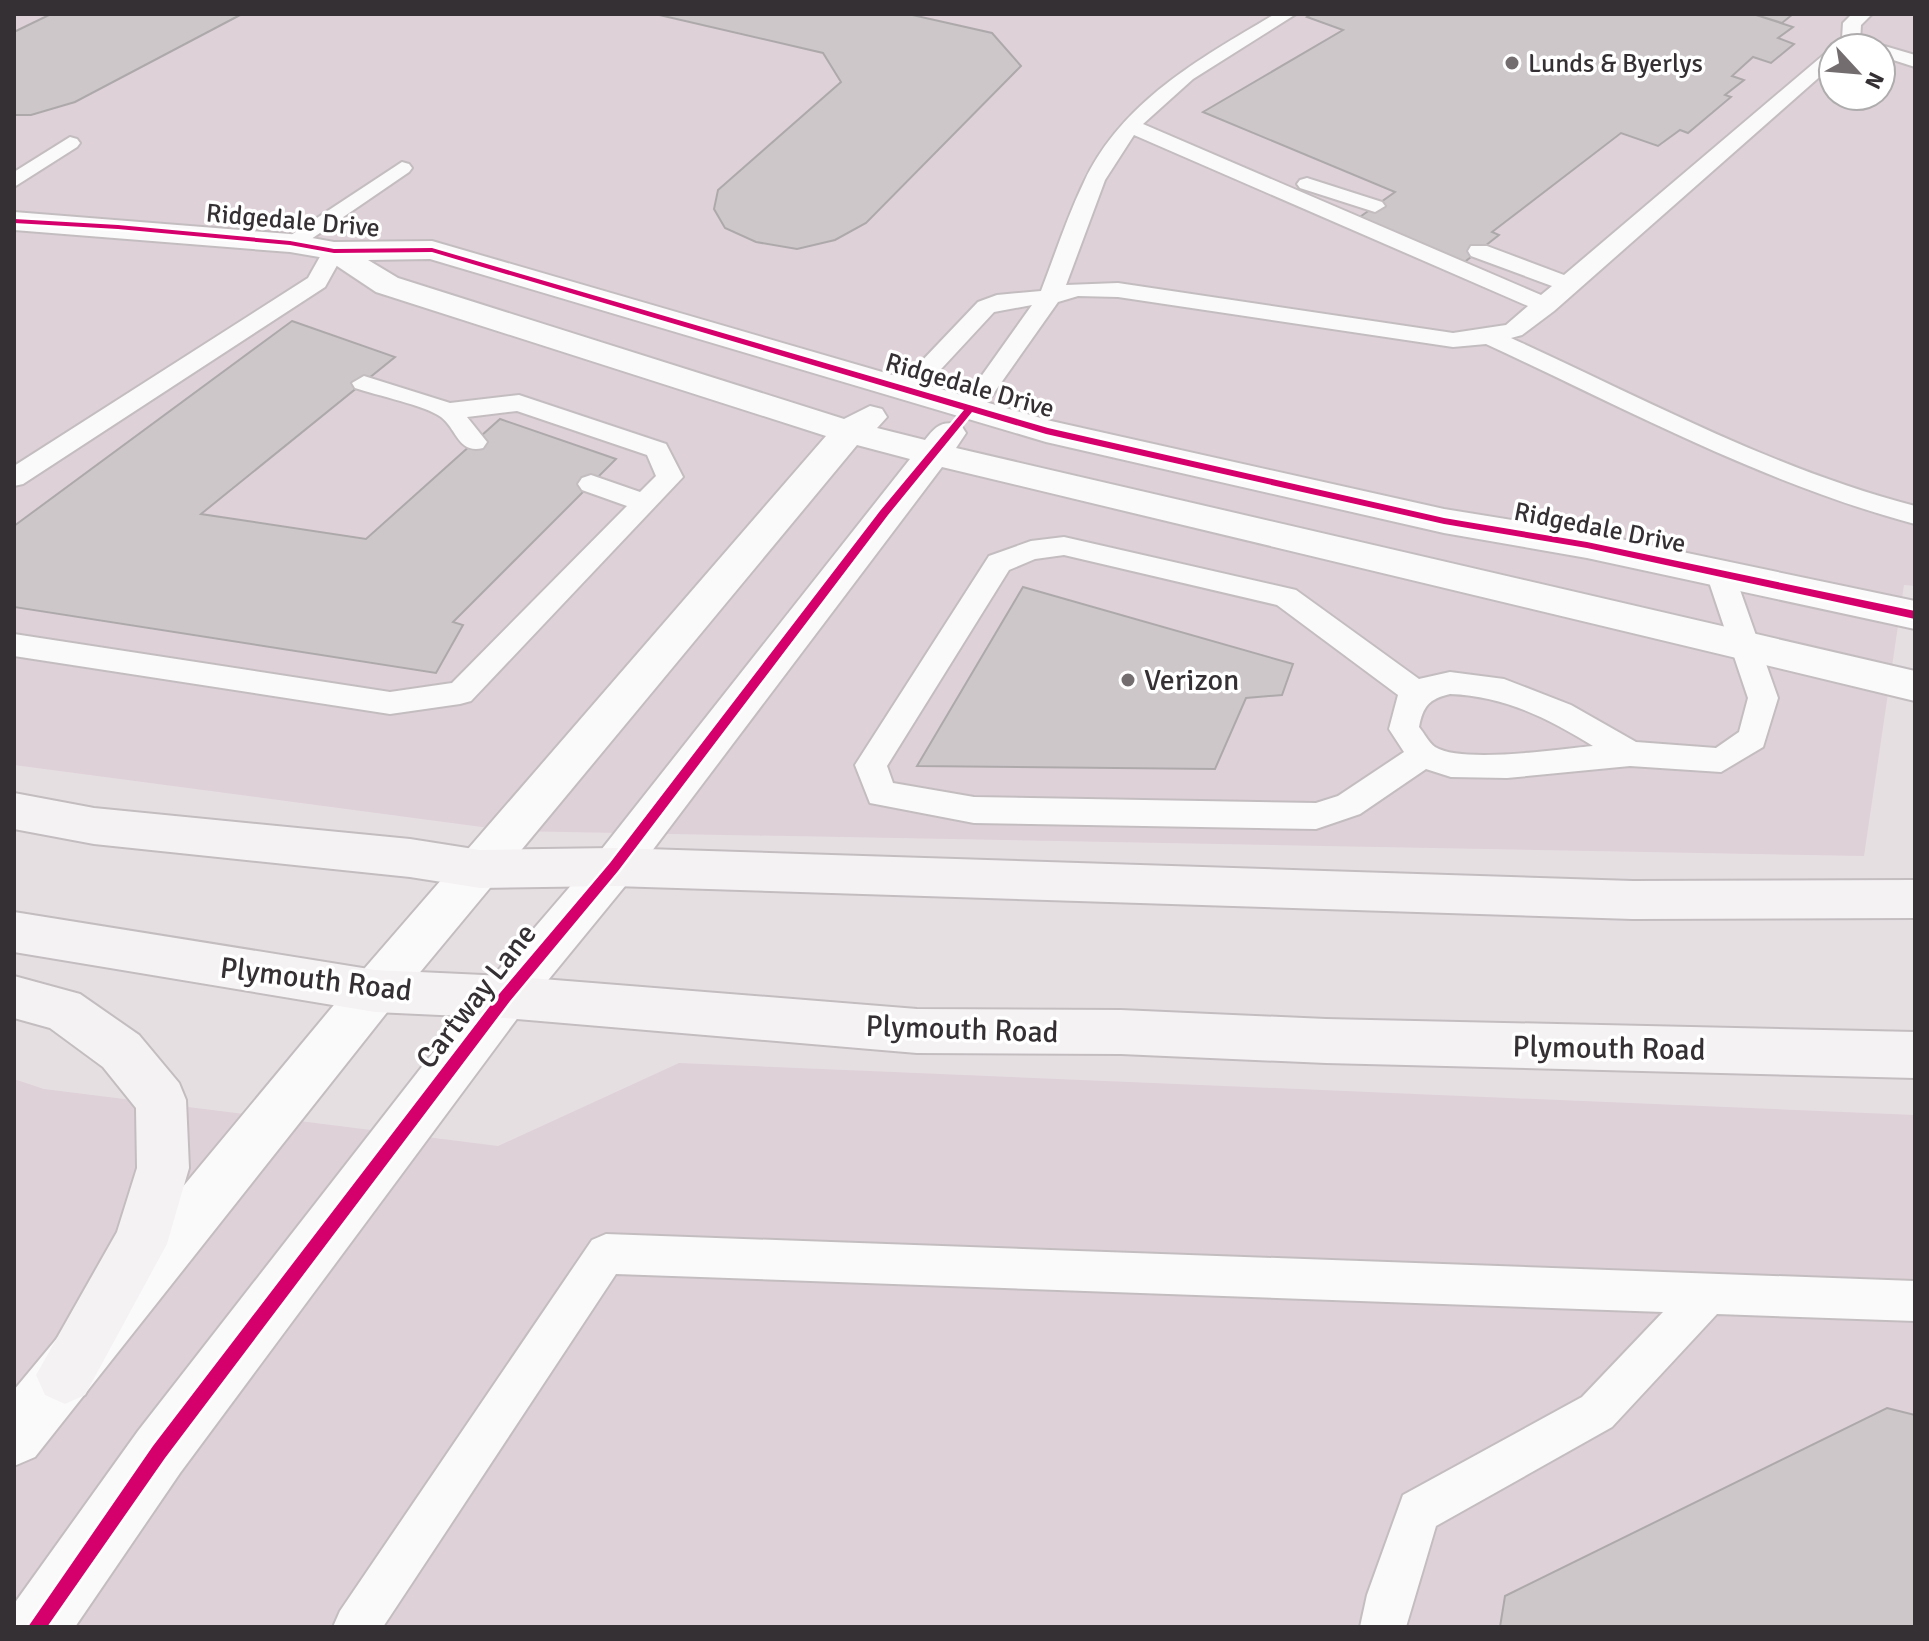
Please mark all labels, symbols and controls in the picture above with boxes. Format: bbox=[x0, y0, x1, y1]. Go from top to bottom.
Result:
north arrow bbox=[1817, 32, 1897, 112]
place label: Lunds & Byerlys bbox=[1528, 48, 1703, 80]
marker: Lunds & Byerlys bbox=[1503, 54, 1521, 72]
text: N bbox=[1859, 68, 1890, 93]
street label: Ridgedale Drive bbox=[205, 197, 381, 245]
street label: Ridgedale Drive bbox=[881, 347, 1058, 425]
street label: Ridgedale Drive bbox=[1511, 496, 1688, 560]
place label: Verizon bbox=[1144, 662, 1239, 699]
marker: Verizon bbox=[1119, 671, 1137, 689]
street label: Cartway Lane bbox=[408, 916, 545, 1076]
street label: Plymouth Road bbox=[218, 949, 414, 1010]
street label: Plymouth Road bbox=[865, 1008, 1059, 1051]
street label: Plymouth Road bbox=[1512, 1028, 1706, 1069]

